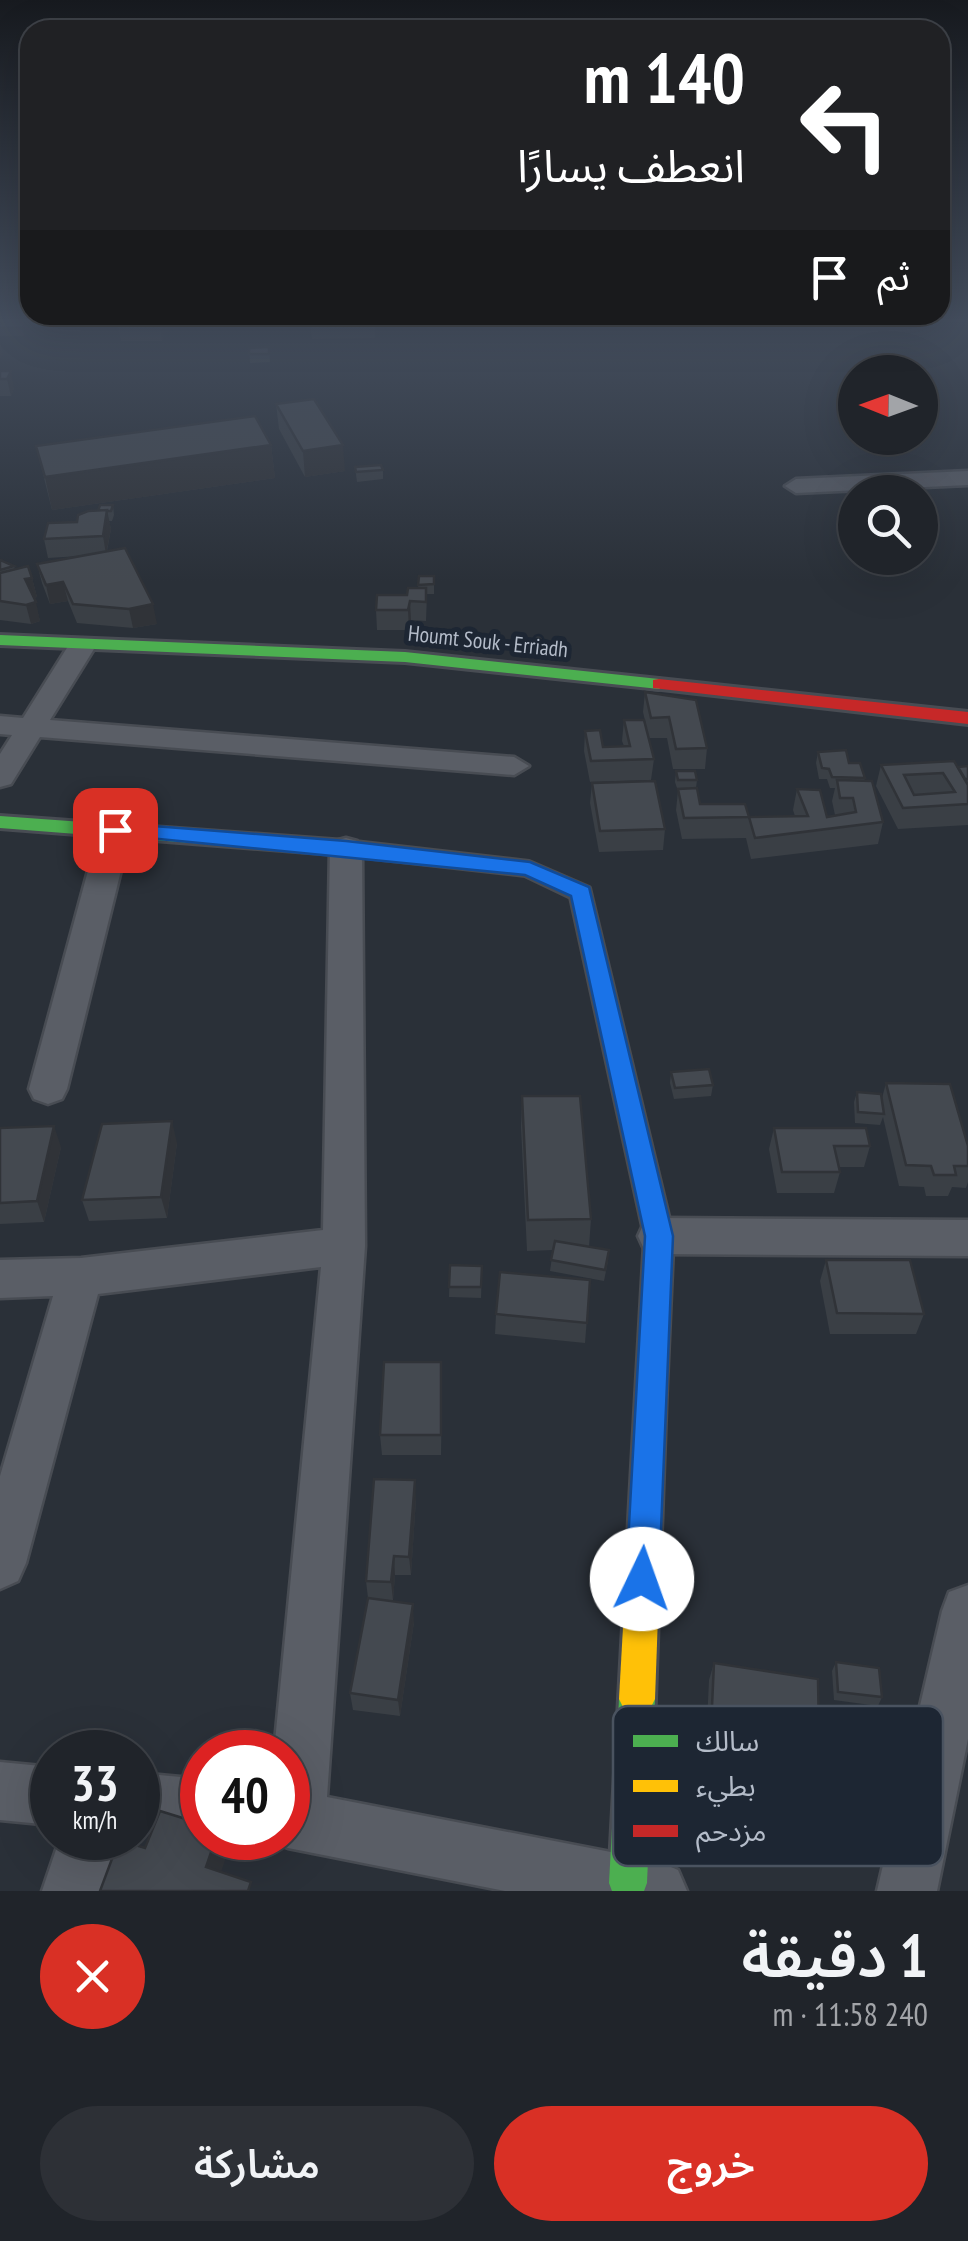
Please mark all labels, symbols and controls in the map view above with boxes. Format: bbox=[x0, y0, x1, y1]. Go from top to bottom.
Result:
text: 140 m bbox=[584, 32, 745, 122]
icon: left bbox=[780, 60, 910, 190]
text: انعطف يسارًا bbox=[517, 136, 745, 194]
icon: arrive bbox=[802, 250, 857, 305]
text: ثم bbox=[877, 251, 910, 300]
north arrow bbox=[838, 355, 938, 455]
map controls bbox=[838, 355, 938, 575]
button: search bbox=[838, 475, 938, 575]
street label: Houmt Souk - Erriadh bbox=[407, 619, 569, 663]
pin bbox=[73, 788, 158, 873]
icon: arrive bbox=[88, 803, 143, 858]
position arrow bbox=[590, 1527, 694, 1631]
legend bbox=[613, 1706, 943, 1866]
text: سالك bbox=[696, 1722, 759, 1759]
speed limit sign: 40 bbox=[180, 1730, 310, 1860]
text: 33 bbox=[71, 1750, 119, 1815]
text: بطيء bbox=[696, 1767, 756, 1807]
text: km/h bbox=[73, 1804, 117, 1836]
text: مزدحم bbox=[696, 1812, 767, 1853]
text: 1 دقيقة bbox=[741, 1916, 928, 1994]
button: close bbox=[40, 1924, 145, 2029]
text: 240 m · 11:58 bbox=[773, 1993, 928, 2035]
button: مشاركة bbox=[40, 2106, 474, 2221]
button: خروج bbox=[494, 2106, 928, 2221]

